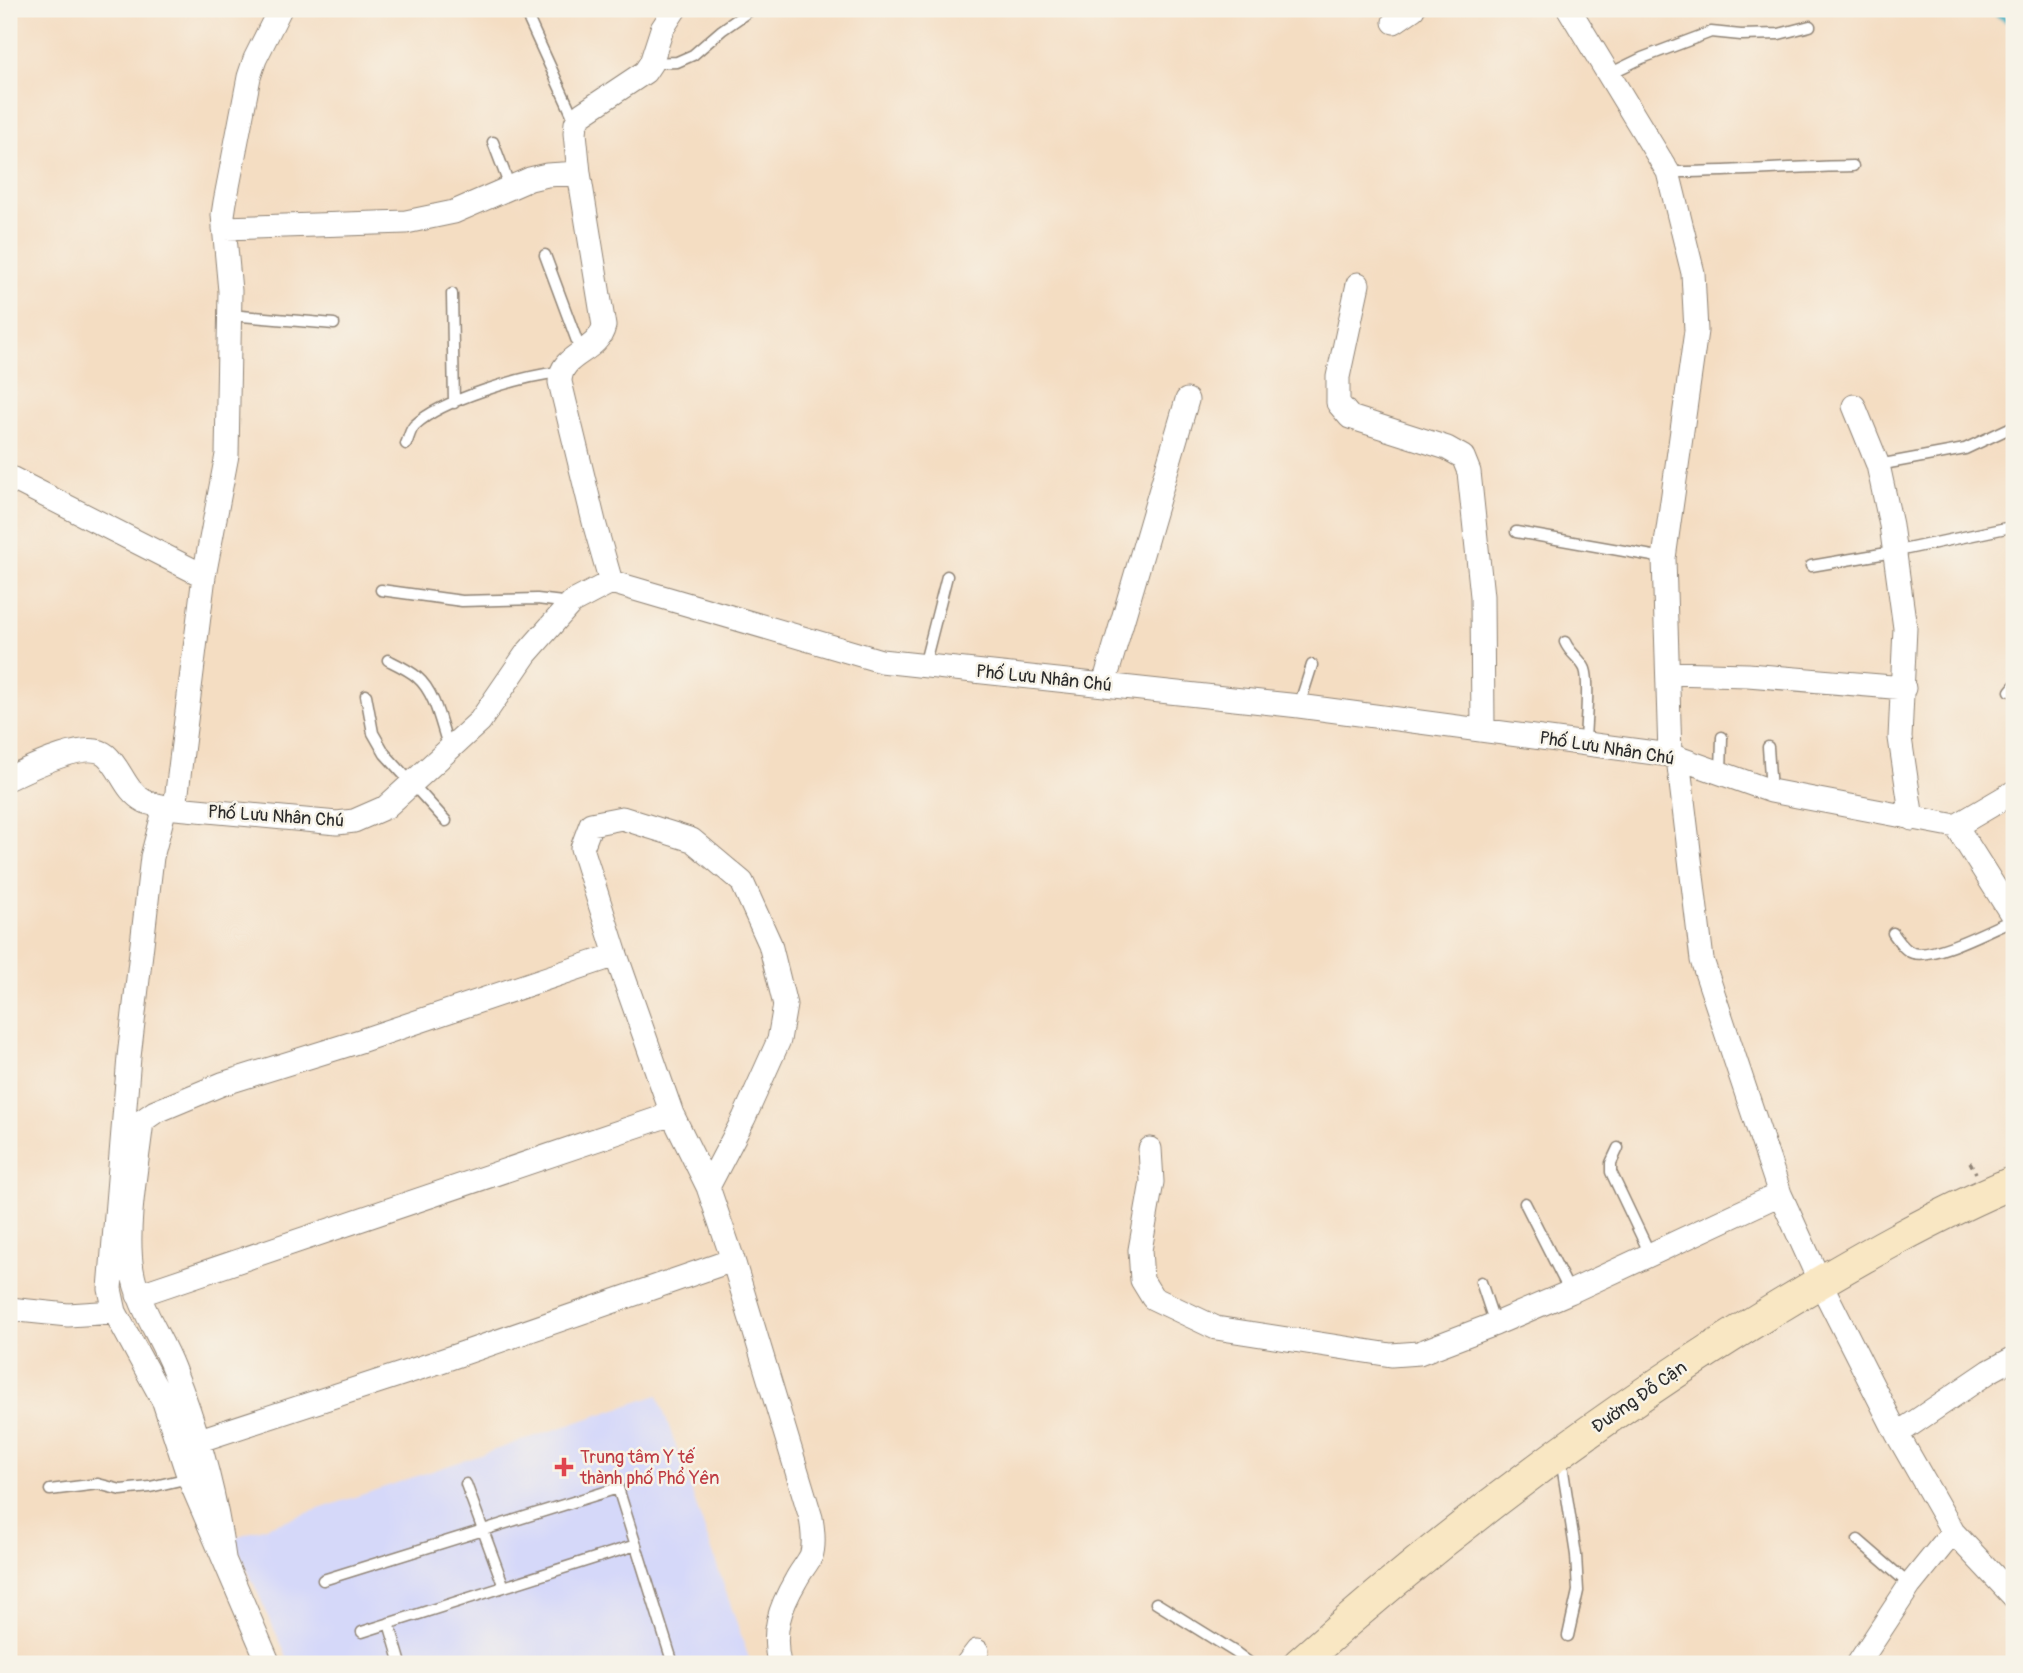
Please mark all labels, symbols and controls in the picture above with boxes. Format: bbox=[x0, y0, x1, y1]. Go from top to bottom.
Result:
street label: Phố Lưu Nhân Chú bbox=[975, 660, 1113, 697]
street label: Phố Lưu Nhân Chú bbox=[1538, 726, 1676, 771]
street label: Phố Lưu Nhân Chú bbox=[207, 800, 345, 833]
street label: Đường Đỗ Cận bbox=[1587, 1356, 1691, 1439]
place label: Trung tâm Y tế thành phố Phổ Yên bbox=[579, 1446, 720, 1490]
marker: Trung tâm Y tế thành phố Phổ Yên bbox=[554, 1457, 574, 1477]

